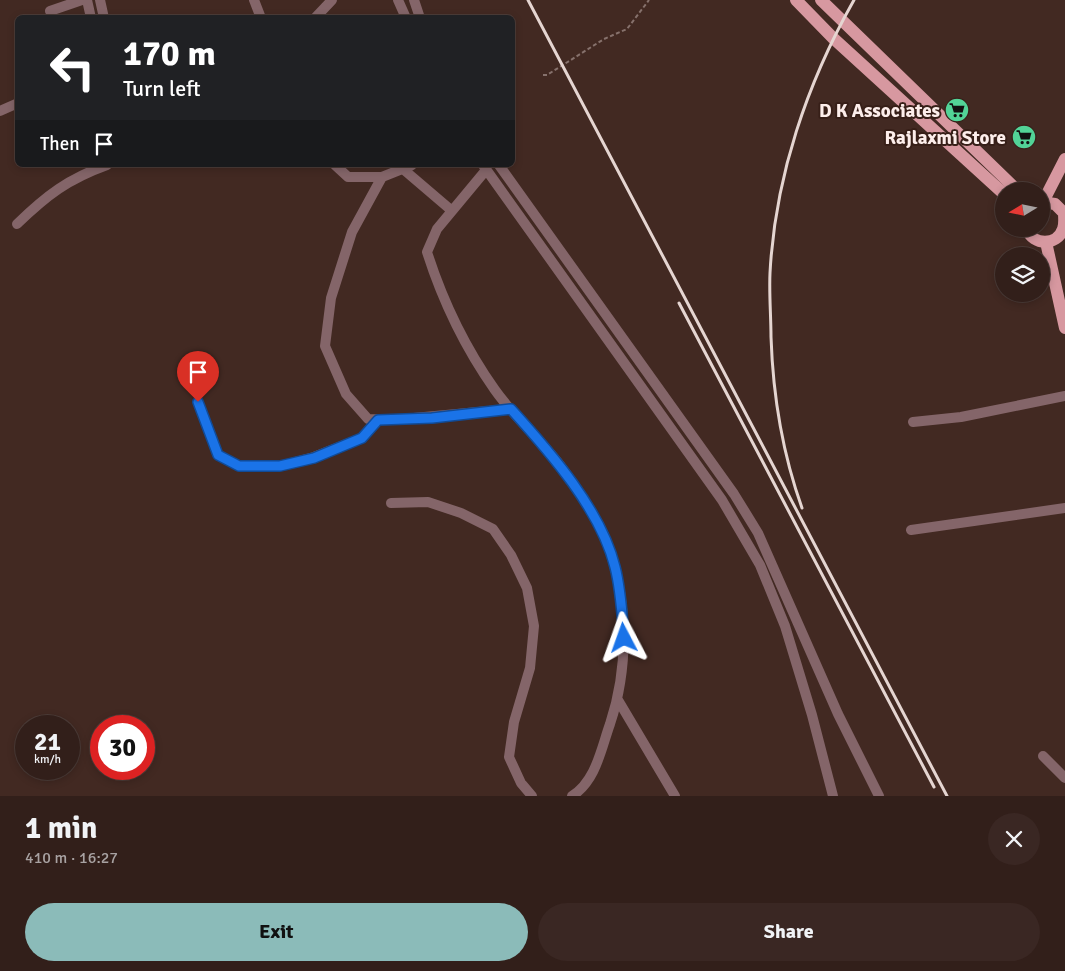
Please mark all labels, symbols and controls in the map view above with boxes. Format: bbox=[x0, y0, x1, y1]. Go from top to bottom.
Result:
text: 170 m bbox=[123, 32, 216, 75]
icon: left bbox=[40, 35, 105, 100]
text: Turn left bbox=[123, 75, 201, 102]
supermarket icon: D K Associates bbox=[944, 97, 970, 123]
place label: D K Associates bbox=[819, 99, 940, 123]
supermarket icon: Rajlaxmi Store bbox=[1011, 124, 1037, 150]
place label: Rajlaxmi Store bbox=[885, 126, 1006, 150]
icon: arrive bbox=[90, 130, 118, 158]
text: Then bbox=[40, 132, 80, 156]
north arrow bbox=[995, 182, 1050, 238]
map controls bbox=[995, 182, 1050, 302]
button: layers bbox=[995, 247, 1050, 302]
pin bbox=[177, 351, 219, 402]
icon: arrive bbox=[184, 358, 212, 386]
position arrow bbox=[597, 611, 649, 663]
speed limit sign: 30 bbox=[90, 715, 155, 780]
text: 21 bbox=[34, 726, 61, 757]
text: km/h bbox=[34, 752, 61, 767]
text: 1 min bbox=[25, 810, 97, 847]
button: close bbox=[988, 813, 1040, 865]
text: 410 m · 16:27 bbox=[25, 848, 118, 868]
button: Exit bbox=[25, 903, 528, 961]
button: Share bbox=[538, 903, 1040, 961]

